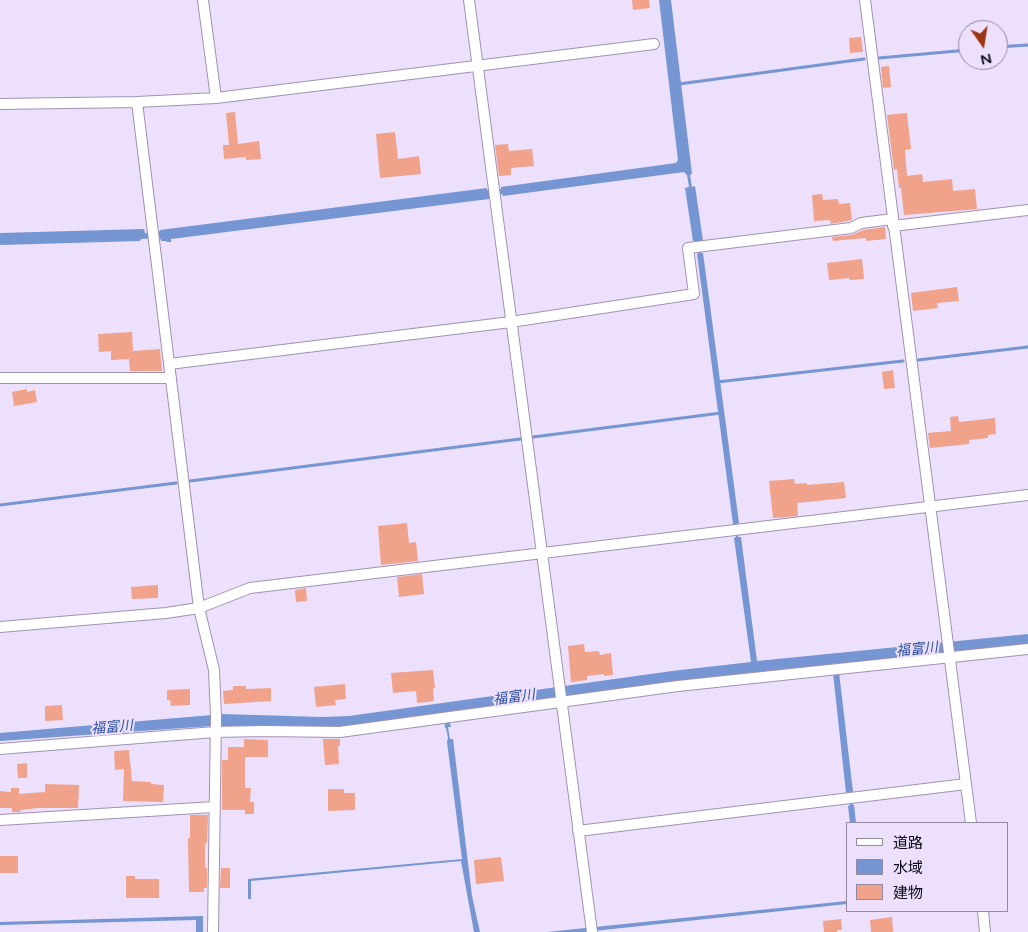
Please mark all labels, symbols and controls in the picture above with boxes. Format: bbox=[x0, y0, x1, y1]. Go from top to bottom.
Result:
north arrow bbox=[958, 20, 1008, 70]
text: N bbox=[979, 50, 994, 69]
water label: 福富川 bbox=[895, 639, 939, 661]
water label: 福富川 bbox=[492, 687, 536, 709]
water label: 福富川 bbox=[90, 718, 134, 738]
legend bbox=[846, 822, 1008, 912]
text: 道路 bbox=[893, 834, 923, 852]
text: 水域 bbox=[893, 859, 923, 877]
text: 建物 bbox=[893, 884, 923, 902]

